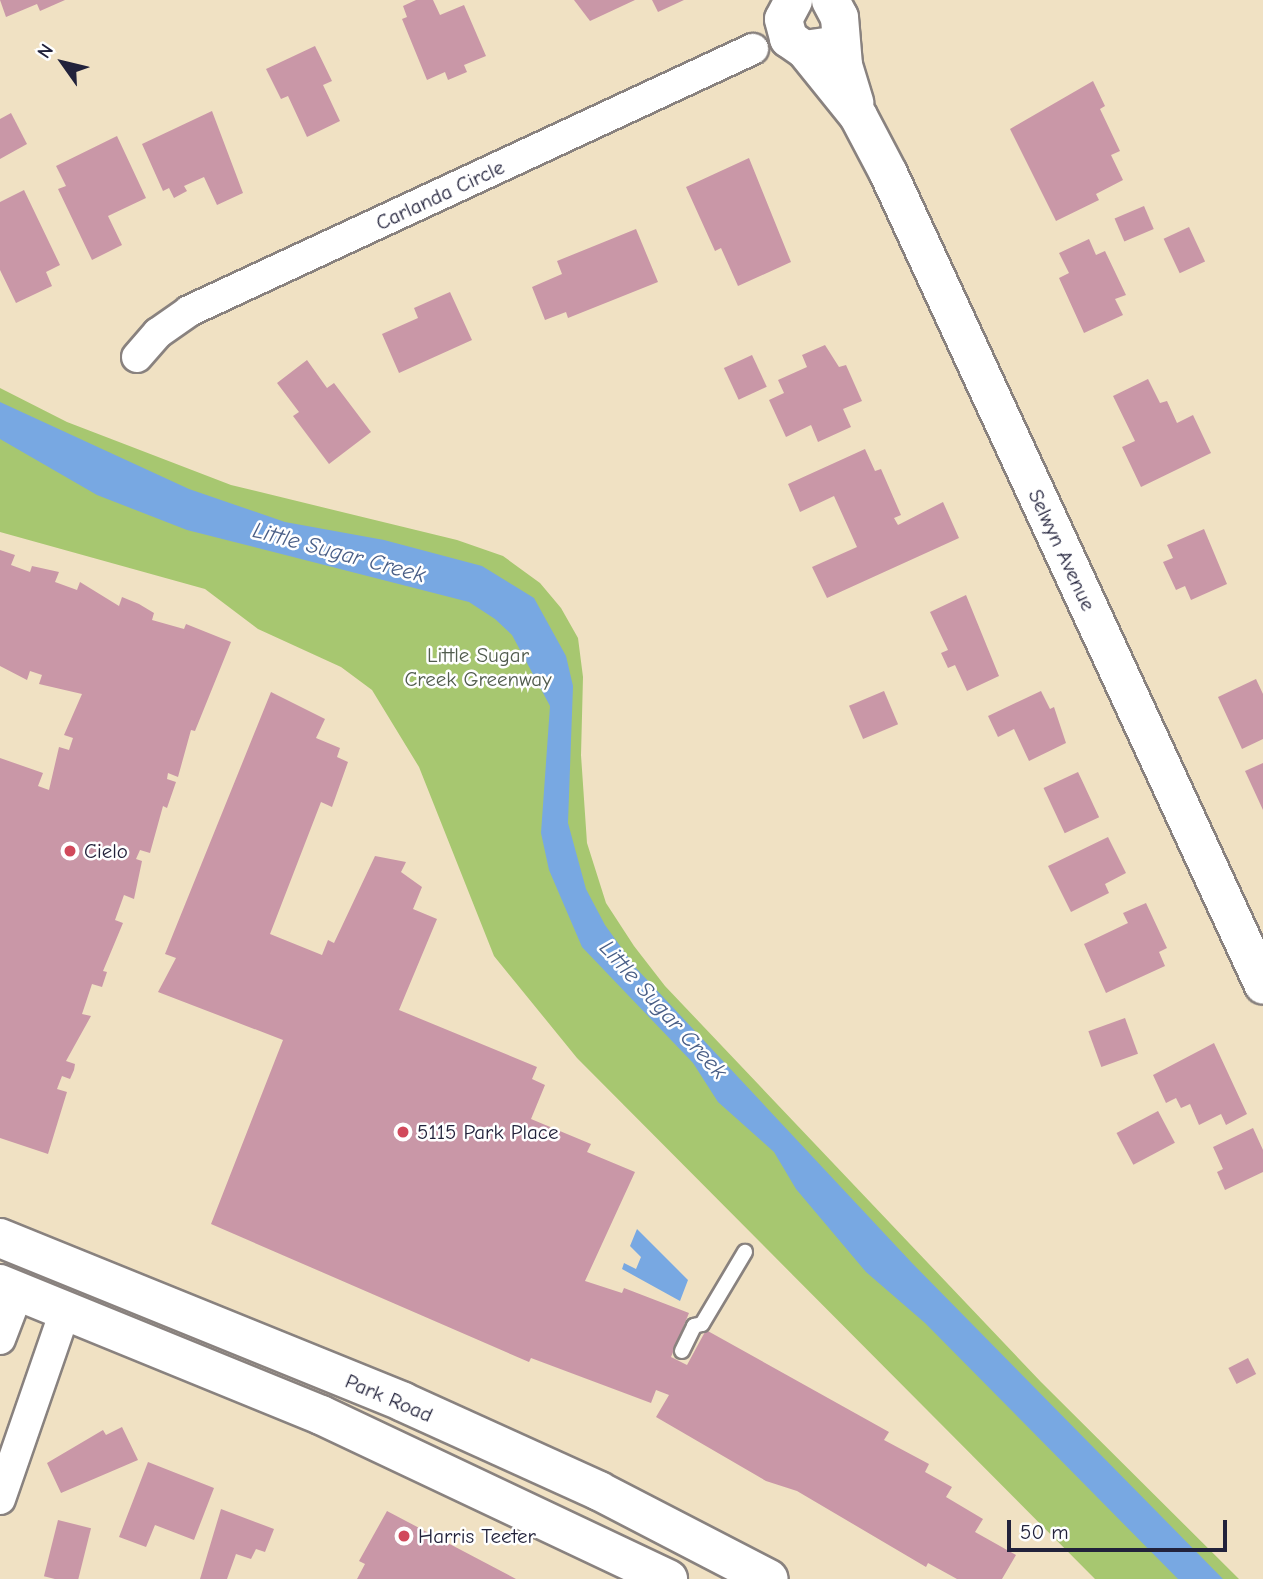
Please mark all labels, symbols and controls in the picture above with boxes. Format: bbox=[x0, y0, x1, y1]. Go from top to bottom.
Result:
north arrow bbox=[28, 28, 98, 98]
text: N bbox=[33, 40, 58, 63]
street label: Carlanda Circle bbox=[372, 154, 508, 236]
street label: Selwyn Avenue bbox=[1023, 485, 1101, 615]
water label: Little Sugar Creek bbox=[250, 517, 428, 589]
park label: Little Sugar Creek Greenway bbox=[404, 642, 552, 692]
place label: Cielo bbox=[84, 838, 128, 864]
marker: Cielo bbox=[62, 843, 78, 859]
water label: Little Sugar Creek bbox=[593, 935, 733, 1085]
place label: 5115 Park Place bbox=[417, 1119, 558, 1145]
marker: 5115 Park Place bbox=[395, 1124, 411, 1140]
street label: Park Road bbox=[341, 1368, 437, 1428]
scale bar bbox=[1011, 1506, 1232, 1550]
text: 50 m bbox=[1020, 1520, 1069, 1544]
place label: Harris Teeter bbox=[418, 1523, 536, 1549]
marker: Harris Teeter bbox=[396, 1528, 412, 1544]

